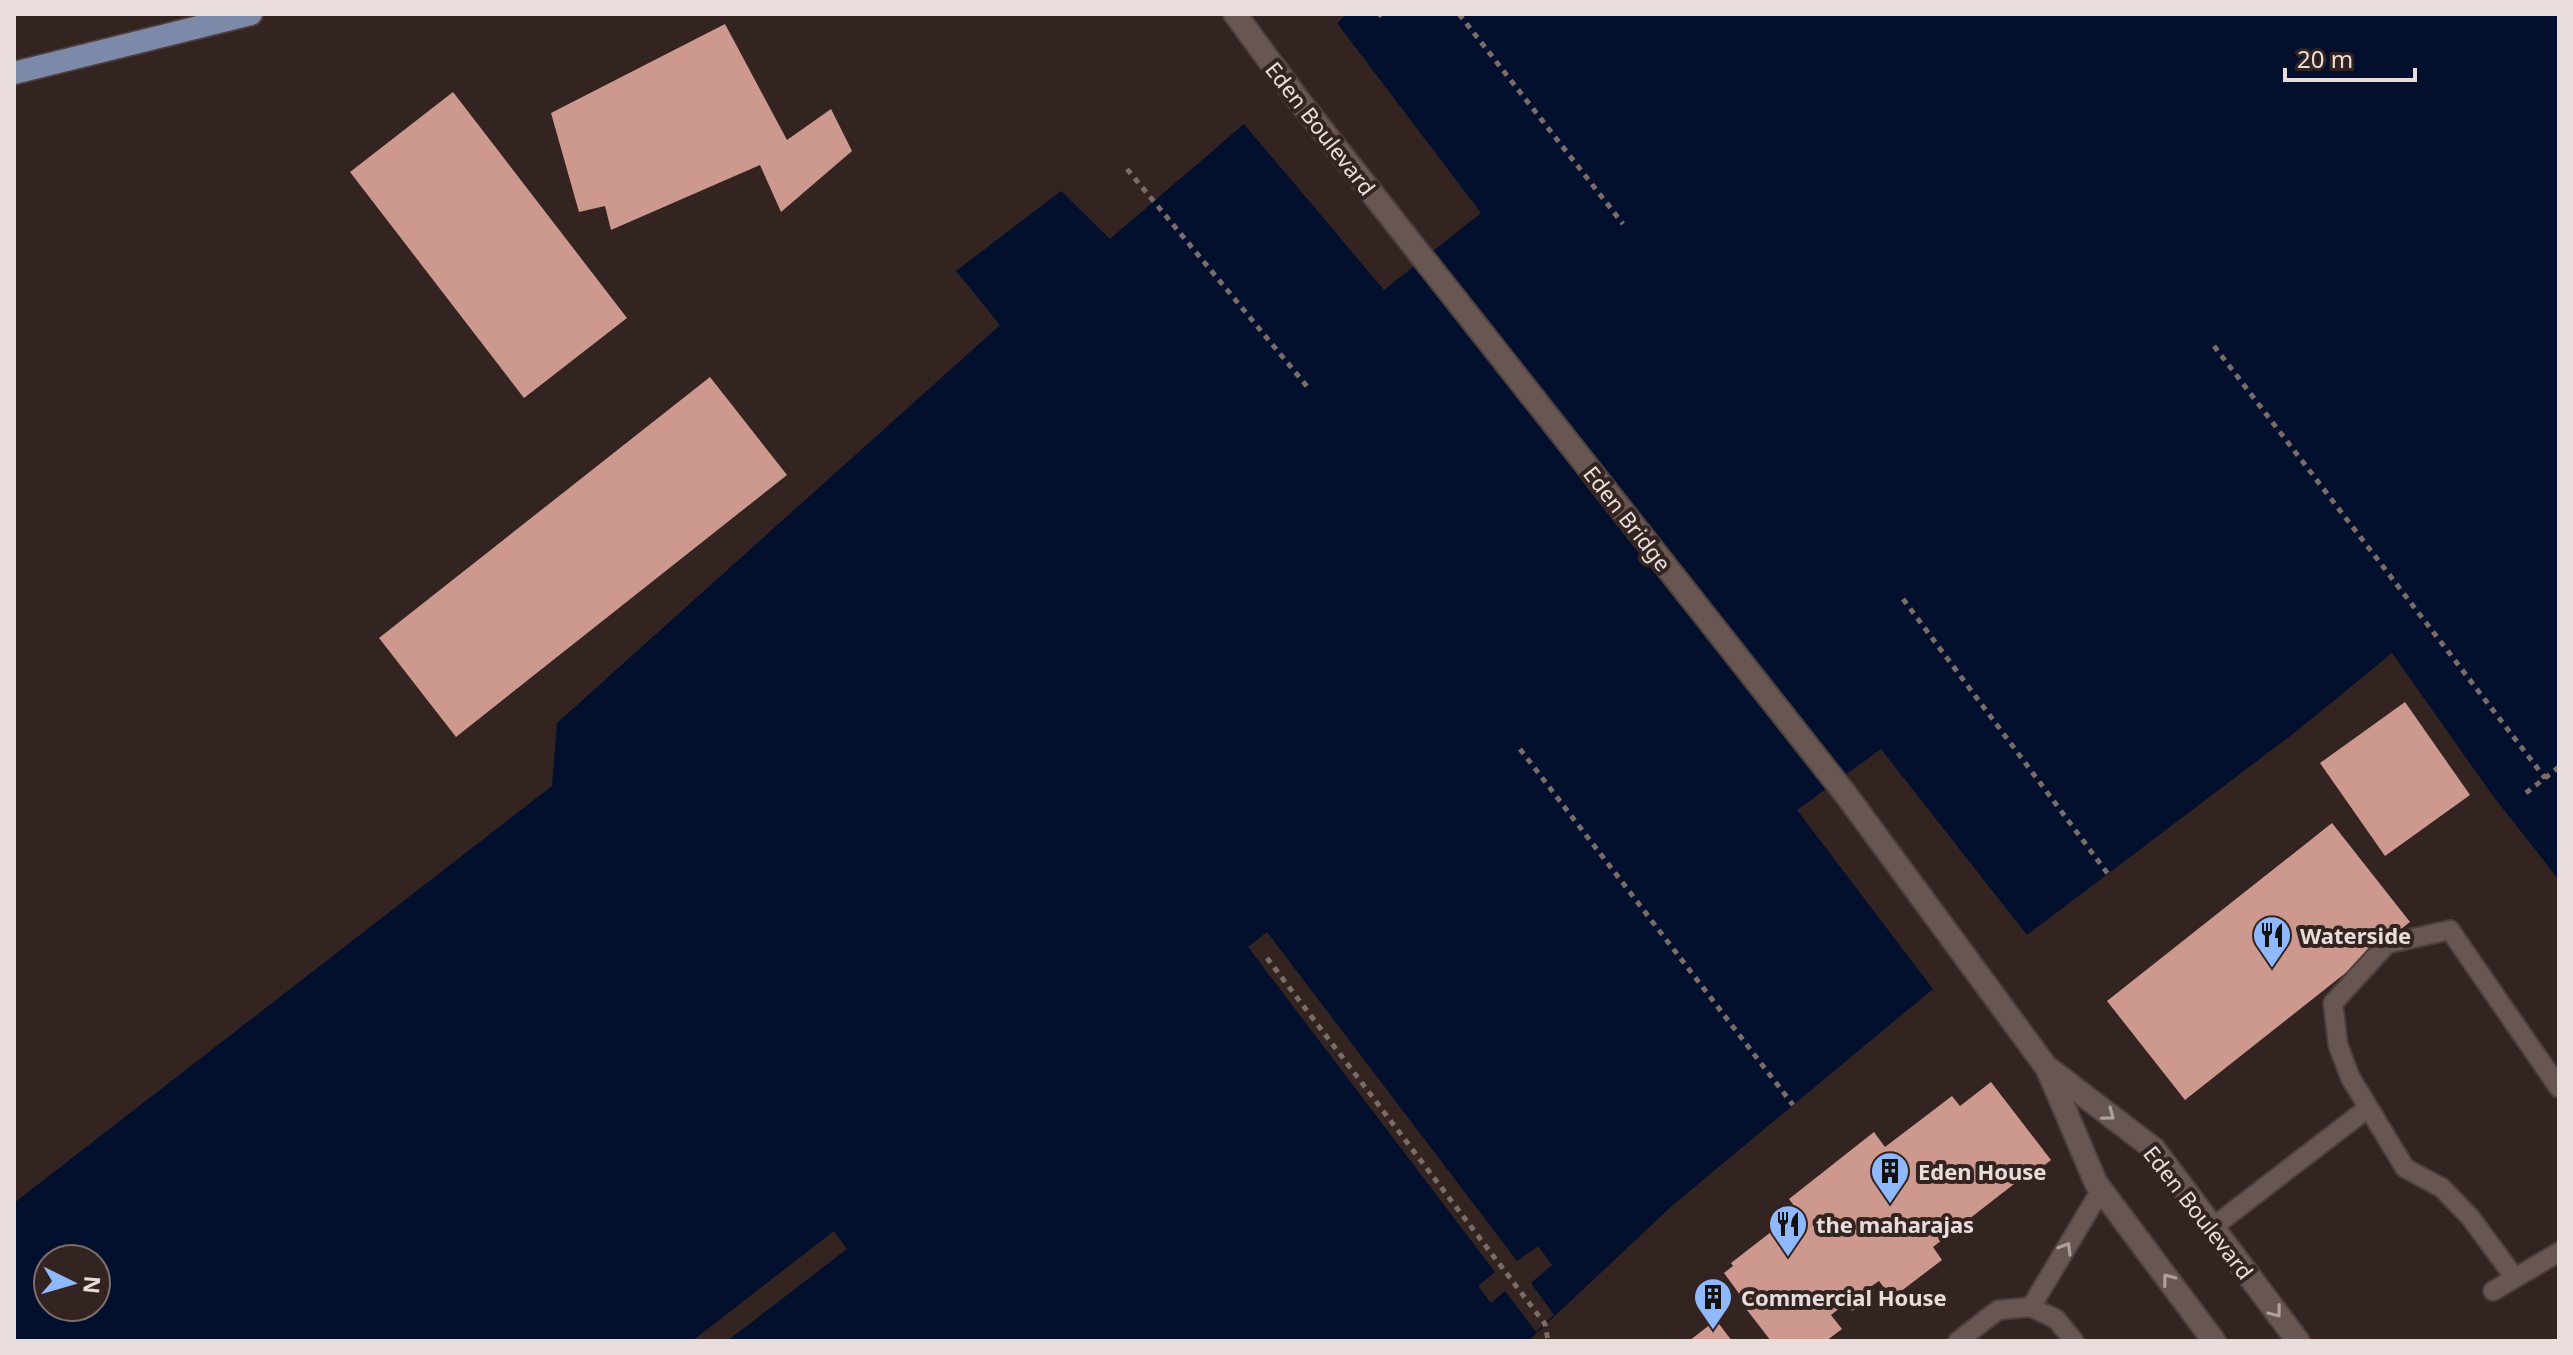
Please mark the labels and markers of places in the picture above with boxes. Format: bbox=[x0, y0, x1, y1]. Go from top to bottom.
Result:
restaurant icon: Waterside bbox=[2251, 914, 2293, 969]
place label: Waterside bbox=[2300, 920, 2411, 950]
building icon: Eden House bbox=[1869, 1150, 1911, 1205]
place label: Eden House bbox=[1918, 1156, 2046, 1186]
restaurant icon: the maharajas bbox=[1767, 1203, 1809, 1258]
place label: the maharajas bbox=[1816, 1209, 1974, 1239]
building icon: Commercial House bbox=[1692, 1276, 1734, 1331]
place label: Commercial House bbox=[1741, 1282, 1947, 1312]

